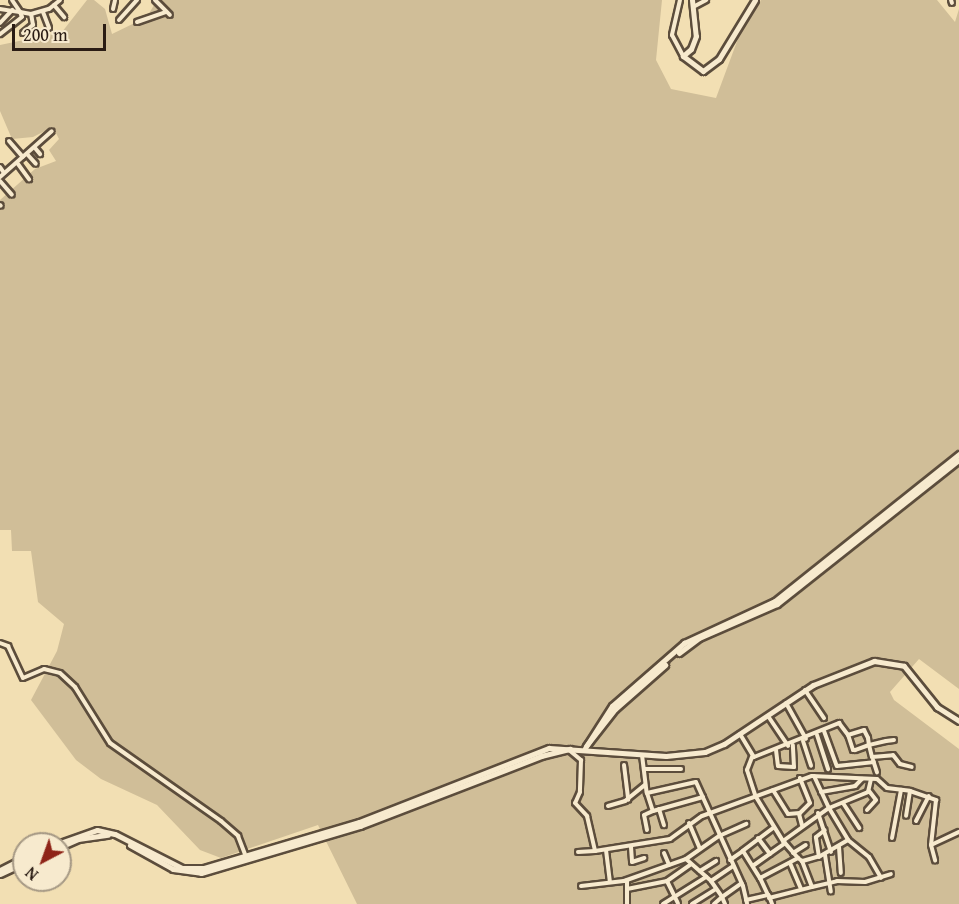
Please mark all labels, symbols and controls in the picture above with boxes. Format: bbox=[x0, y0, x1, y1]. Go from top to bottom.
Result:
scale bar bbox=[15, 12, 110, 50]
text: 200 m bbox=[23, 21, 68, 48]
north arrow bbox=[12, 832, 72, 892]
text: N bbox=[20, 862, 43, 887]

